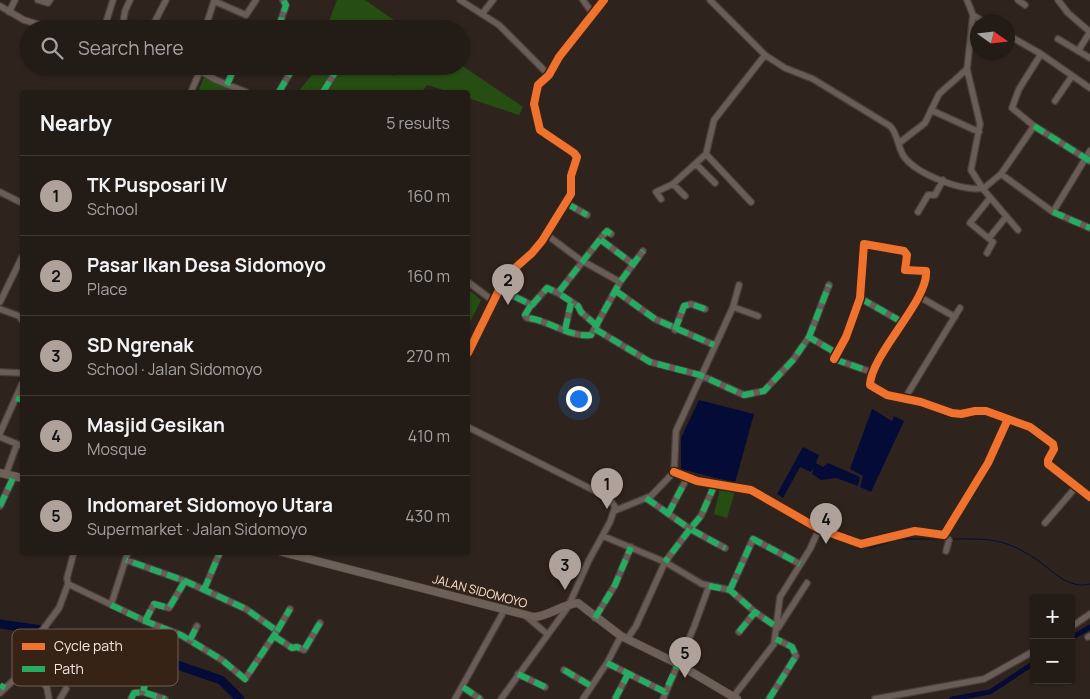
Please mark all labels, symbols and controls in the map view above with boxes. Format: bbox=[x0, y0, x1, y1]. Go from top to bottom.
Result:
north arrow bbox=[970, 15, 1015, 60]
search box bbox=[20, 20, 470, 75]
icon: search bbox=[38, 34, 66, 62]
text: Search here bbox=[78, 35, 184, 61]
text: Nearby bbox=[40, 109, 112, 137]
text: 5 results bbox=[386, 112, 450, 134]
text: TK Pusposari IV bbox=[87, 172, 227, 198]
text: 1 bbox=[52, 185, 60, 207]
text: 160 m bbox=[407, 185, 450, 207]
text: School bbox=[87, 198, 138, 220]
text: Pasar Ikan Desa Sidomoyo bbox=[87, 252, 326, 278]
pin: 2 bbox=[492, 264, 524, 305]
text: 2 bbox=[51, 265, 61, 287]
text: 160 m bbox=[407, 265, 450, 287]
text: Place bbox=[87, 278, 127, 300]
text: SD Ngrenak bbox=[87, 332, 194, 358]
text: 3 bbox=[51, 345, 61, 367]
text: 270 m bbox=[406, 345, 450, 367]
text: School · Jalan Sidomoyo bbox=[87, 358, 262, 380]
your location bbox=[566, 386, 592, 412]
text: Masjid Gesikan bbox=[87, 412, 225, 438]
text: 4 bbox=[51, 425, 61, 447]
text: 410 m bbox=[408, 425, 450, 447]
text: Mosque bbox=[87, 438, 147, 460]
pin: 1 bbox=[591, 468, 623, 509]
text: Indomaret Sidomoyo Utara bbox=[87, 492, 333, 518]
pin: 4 bbox=[810, 503, 842, 544]
text: 5 bbox=[51, 505, 61, 527]
text: 430 m bbox=[405, 505, 450, 527]
text: Supermarket · Jalan Sidomoyo bbox=[87, 518, 307, 540]
pin: 3 bbox=[549, 549, 581, 590]
street label: JALAN SIDOMOYO bbox=[431, 570, 530, 612]
map controls bbox=[1030, 594, 1075, 684]
button: + bbox=[1030, 594, 1075, 639]
legend bbox=[12, 629, 178, 686]
text: Cycle path bbox=[54, 636, 123, 655]
pin: 5 bbox=[669, 637, 701, 678]
button: − bbox=[1030, 639, 1075, 684]
text: Path bbox=[54, 659, 84, 678]

